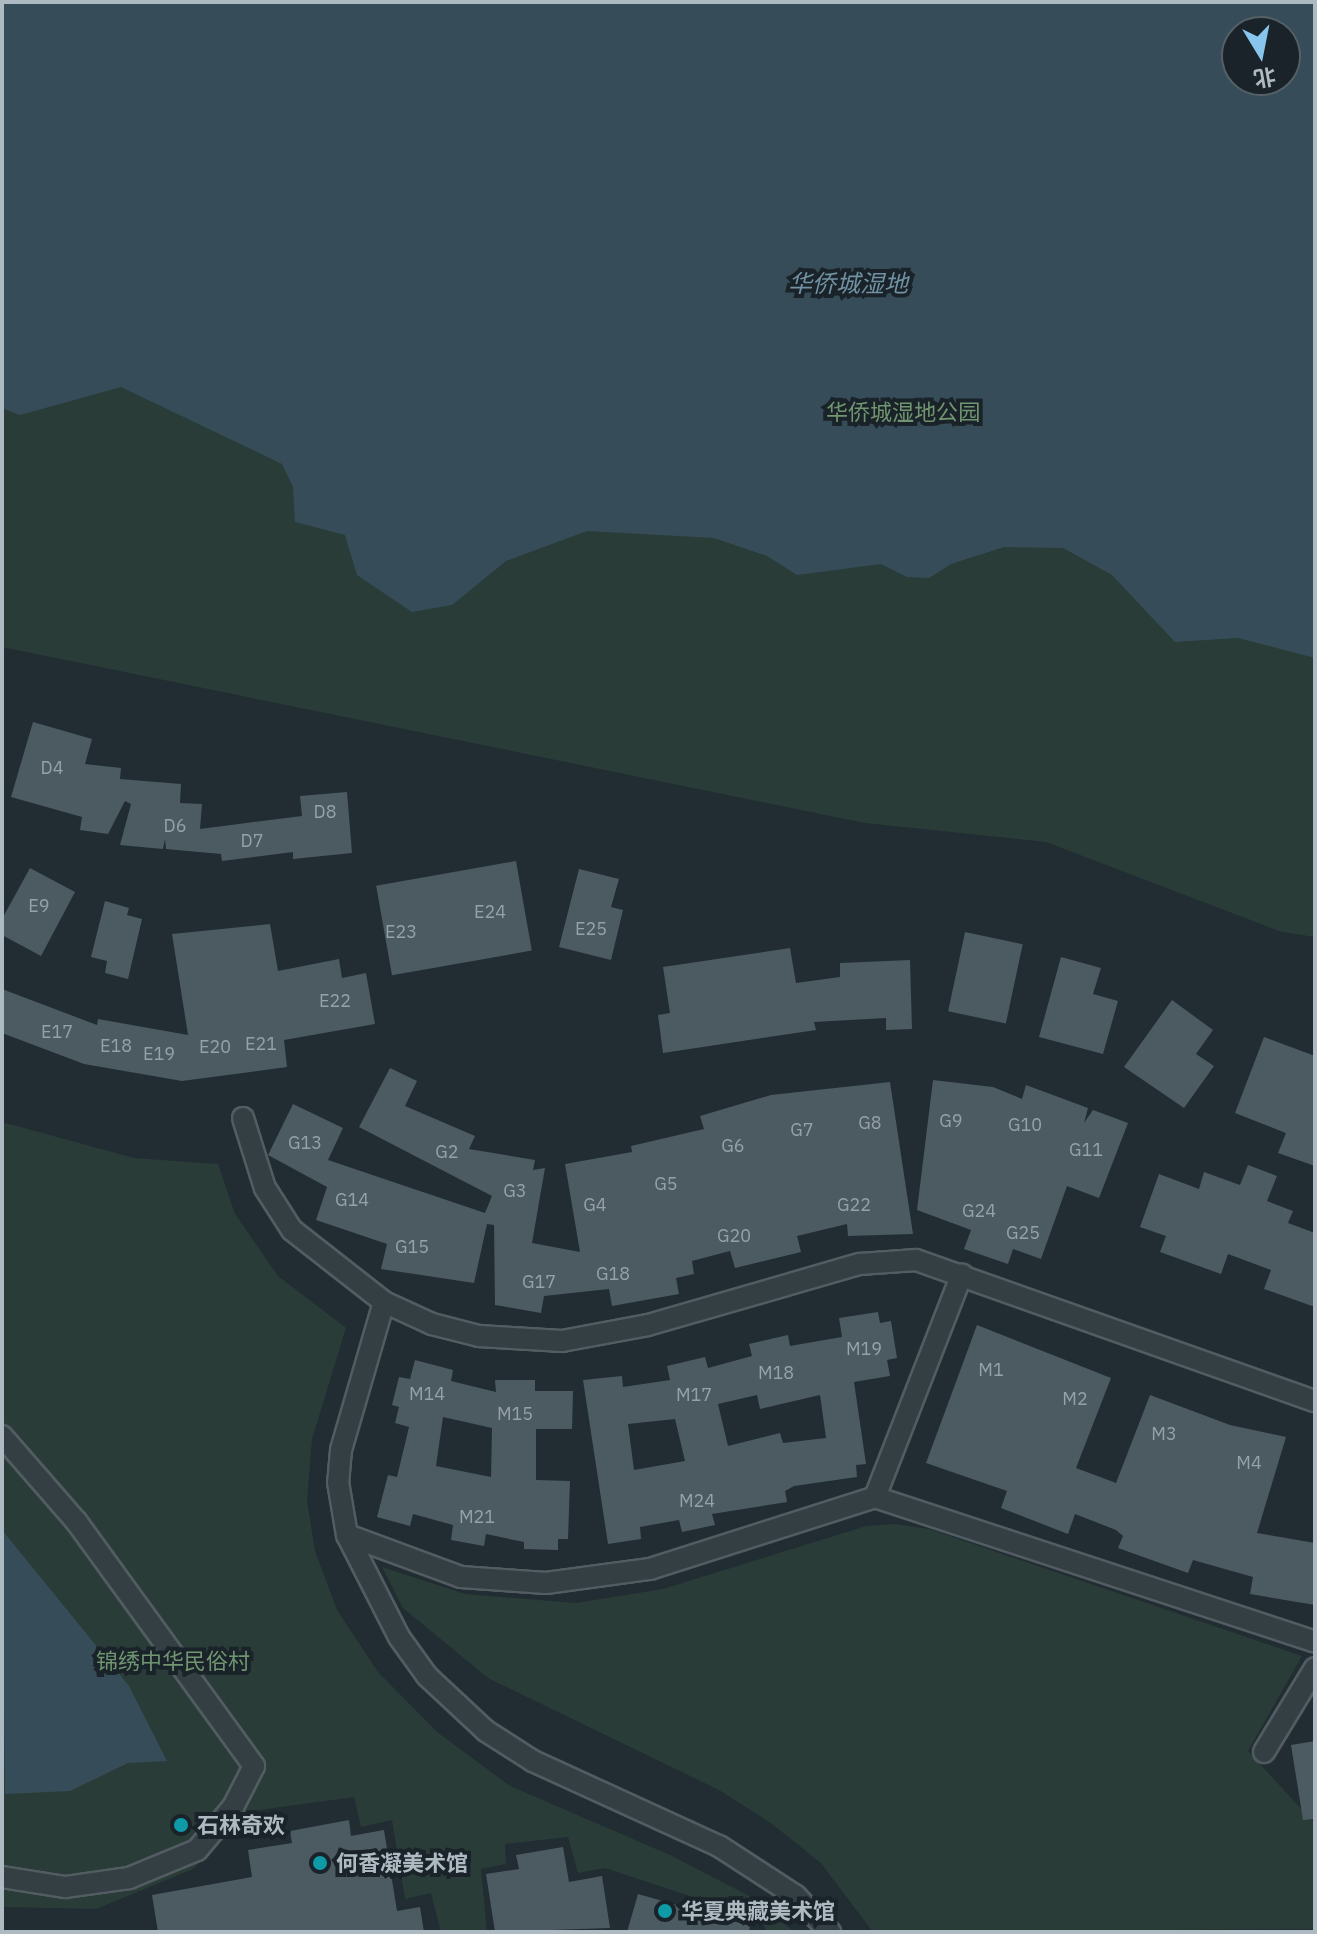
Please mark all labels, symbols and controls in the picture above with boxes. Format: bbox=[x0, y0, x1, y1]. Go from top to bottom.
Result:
north arrow bbox=[1221, 16, 1301, 96]
text: 北 bbox=[1252, 62, 1278, 94]
water label: 华侨城湿地 bbox=[788, 270, 908, 298]
park label: 华侨城湿地公园 bbox=[826, 399, 980, 425]
house number: D4 bbox=[41, 757, 63, 779]
house number: D8 bbox=[314, 801, 336, 823]
house number: D6 bbox=[164, 815, 186, 837]
house number: D7 bbox=[241, 830, 263, 852]
house number: E9 bbox=[28, 895, 50, 917]
house number: E24 bbox=[474, 901, 506, 923]
house number: E25 bbox=[575, 918, 607, 940]
house number: E23 bbox=[385, 921, 417, 943]
house number: E22 bbox=[319, 990, 351, 1012]
house number: E17 bbox=[41, 1021, 73, 1043]
house number: E21 bbox=[245, 1033, 277, 1055]
house number: E18 bbox=[100, 1035, 132, 1057]
house number: E20 bbox=[199, 1036, 231, 1058]
house number: E19 bbox=[143, 1043, 175, 1065]
house number: G9 bbox=[939, 1110, 963, 1132]
house number: G8 bbox=[858, 1112, 882, 1134]
house number: G10 bbox=[1008, 1114, 1042, 1136]
house number: G7 bbox=[790, 1119, 814, 1141]
house number: G13 bbox=[288, 1132, 322, 1154]
house number: G6 bbox=[721, 1135, 745, 1157]
house number: G11 bbox=[1069, 1139, 1103, 1161]
house number: G2 bbox=[435, 1141, 459, 1163]
house number: G5 bbox=[654, 1173, 678, 1195]
house number: G3 bbox=[503, 1180, 527, 1202]
house number: G14 bbox=[335, 1189, 369, 1211]
house number: G4 bbox=[583, 1194, 607, 1216]
house number: G22 bbox=[837, 1194, 871, 1216]
house number: G24 bbox=[962, 1200, 996, 1222]
house number: G25 bbox=[1006, 1222, 1040, 1244]
house number: G20 bbox=[717, 1225, 751, 1247]
house number: G15 bbox=[395, 1236, 429, 1258]
house number: G18 bbox=[596, 1263, 630, 1285]
house number: G17 bbox=[522, 1271, 556, 1293]
house number: M19 bbox=[846, 1338, 882, 1360]
house number: M1 bbox=[978, 1359, 1004, 1381]
house number: M18 bbox=[758, 1362, 794, 1384]
house number: M14 bbox=[409, 1383, 445, 1405]
house number: M17 bbox=[676, 1384, 712, 1406]
house number: M2 bbox=[1062, 1388, 1088, 1410]
house number: M15 bbox=[497, 1403, 533, 1425]
house number: M3 bbox=[1151, 1423, 1177, 1445]
house number: M4 bbox=[1236, 1452, 1262, 1474]
house number: M24 bbox=[679, 1490, 715, 1512]
house number: M21 bbox=[459, 1506, 495, 1528]
park label: 锦绣中华民俗村 bbox=[96, 1648, 250, 1674]
place label: 石林奇欢 bbox=[197, 1812, 285, 1838]
marker: 石林奇欢 bbox=[172, 1816, 190, 1834]
place label: 何香凝美术馆 bbox=[336, 1850, 468, 1876]
marker: 何香凝美术馆 bbox=[311, 1854, 329, 1872]
place label: 华夏典藏美术馆 bbox=[681, 1898, 835, 1924]
marker: 华夏典藏美术馆 bbox=[656, 1902, 674, 1920]

